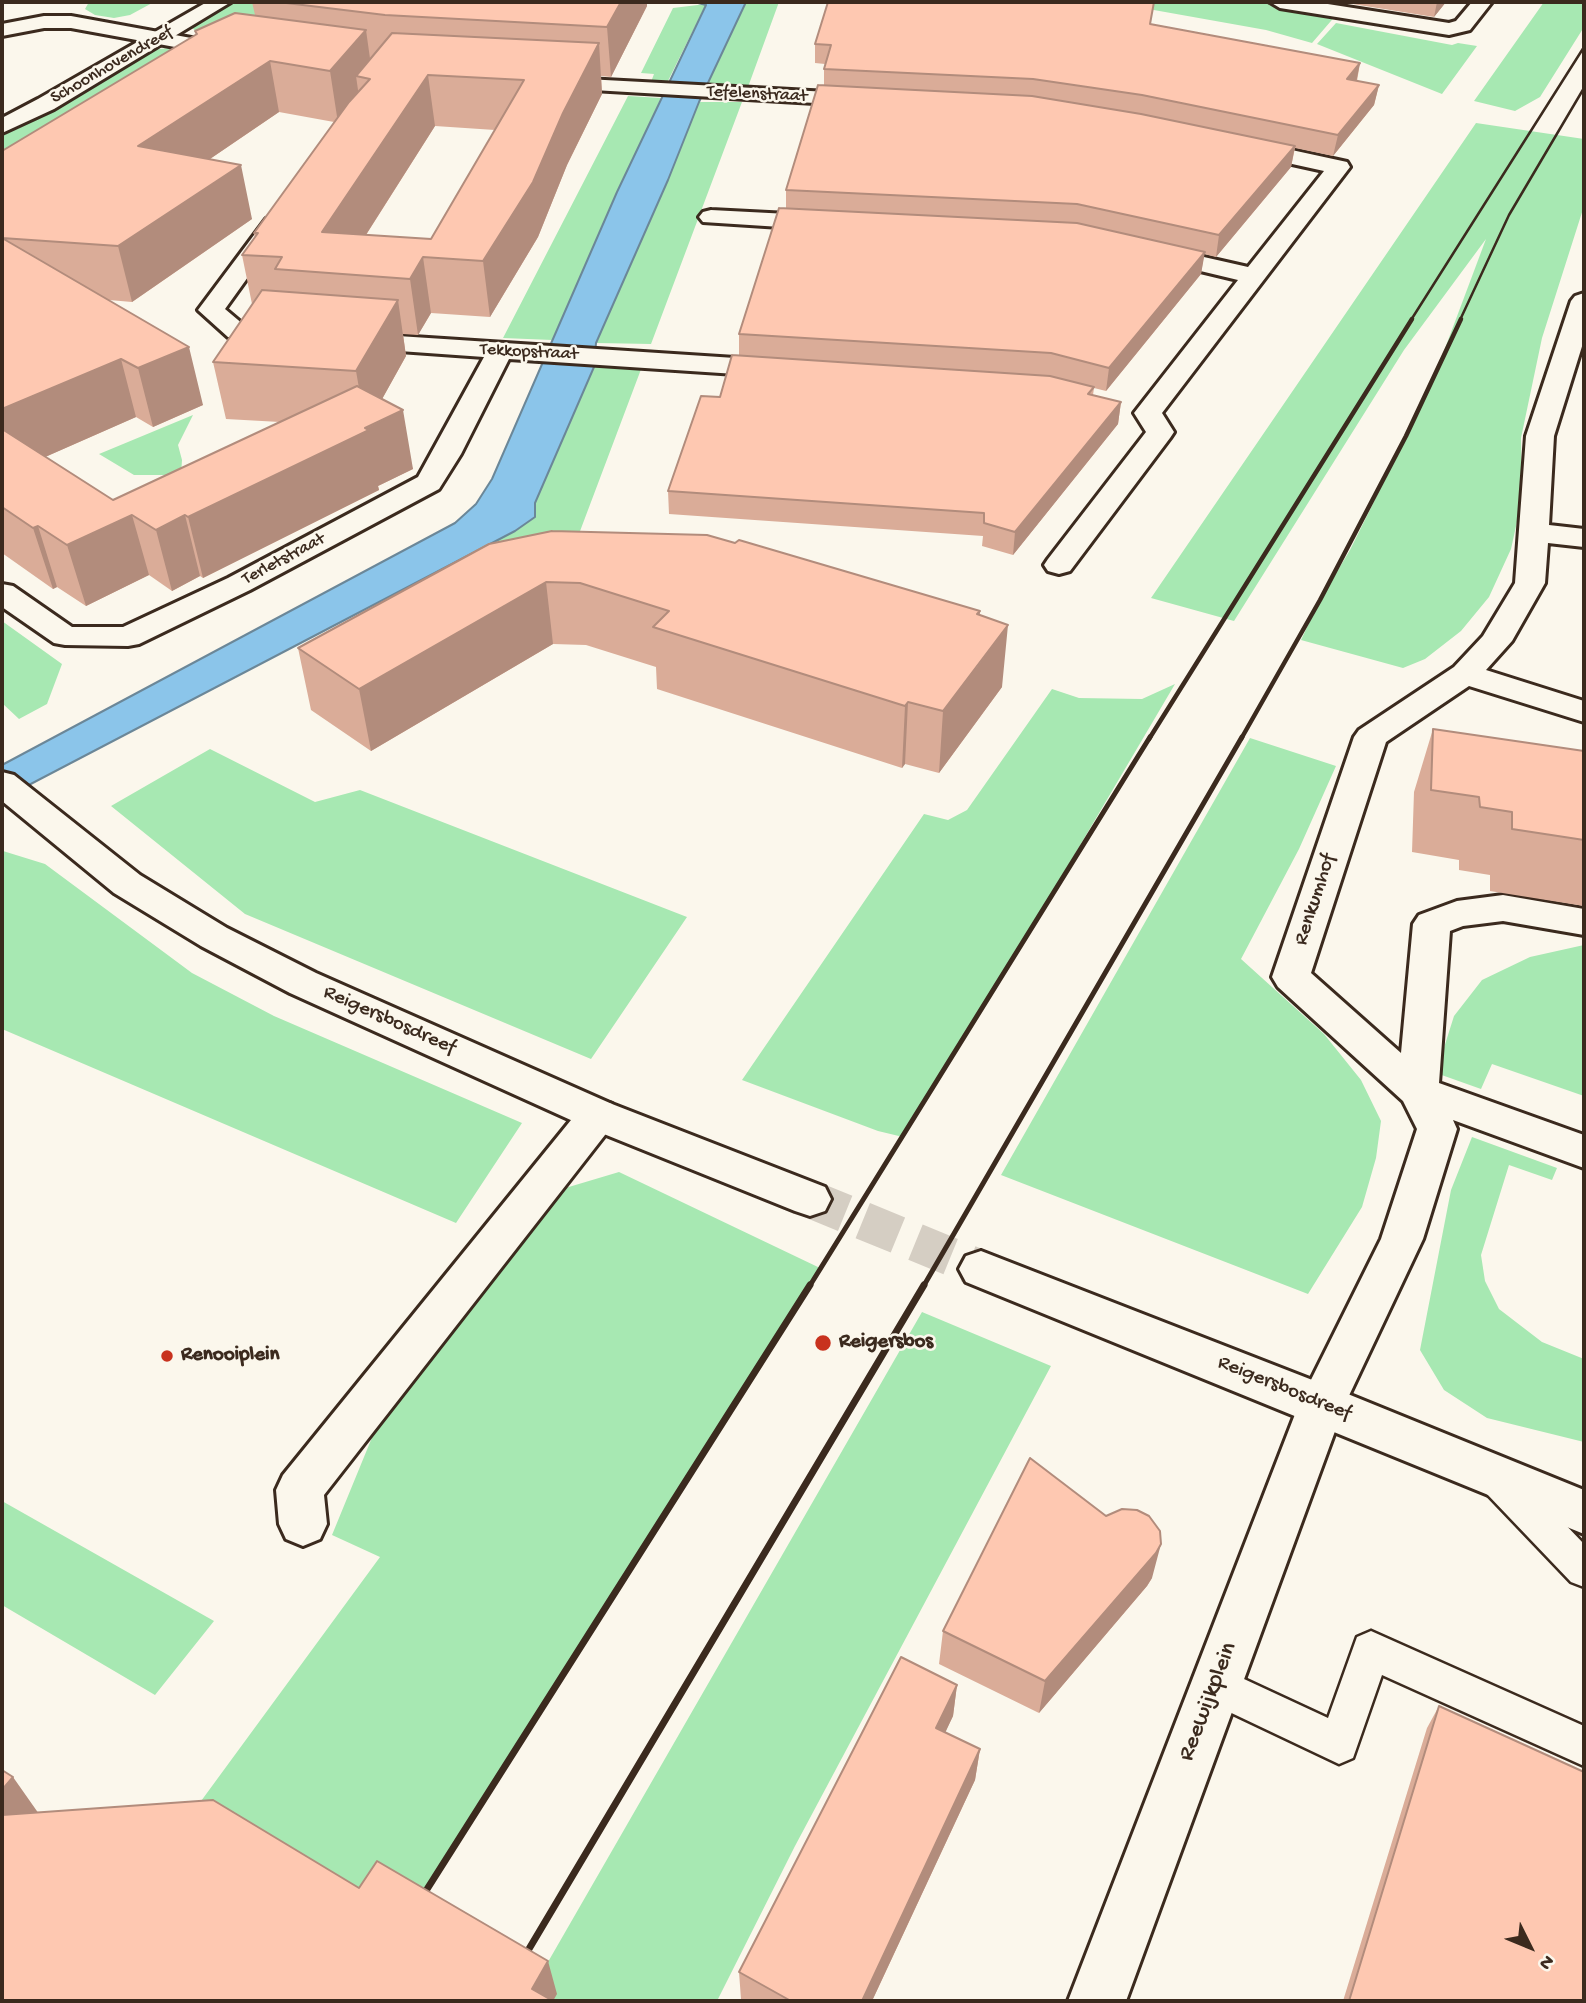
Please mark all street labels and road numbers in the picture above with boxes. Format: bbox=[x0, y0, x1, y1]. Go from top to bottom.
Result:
street label: Schoonhovendreef bbox=[47, 22, 177, 110]
street label: Tefelenstraat bbox=[706, 82, 808, 108]
street label: Tekkopstraat bbox=[479, 340, 579, 366]
street label: Terletstraat bbox=[239, 529, 329, 591]
street label: Renkumhof bbox=[1289, 851, 1343, 949]
street label: Reigersbosdreef bbox=[319, 981, 459, 1061]
street label: Reigersbosdreef bbox=[1213, 1351, 1355, 1427]
street label: Reewijkplein bbox=[1173, 1639, 1245, 1765]

